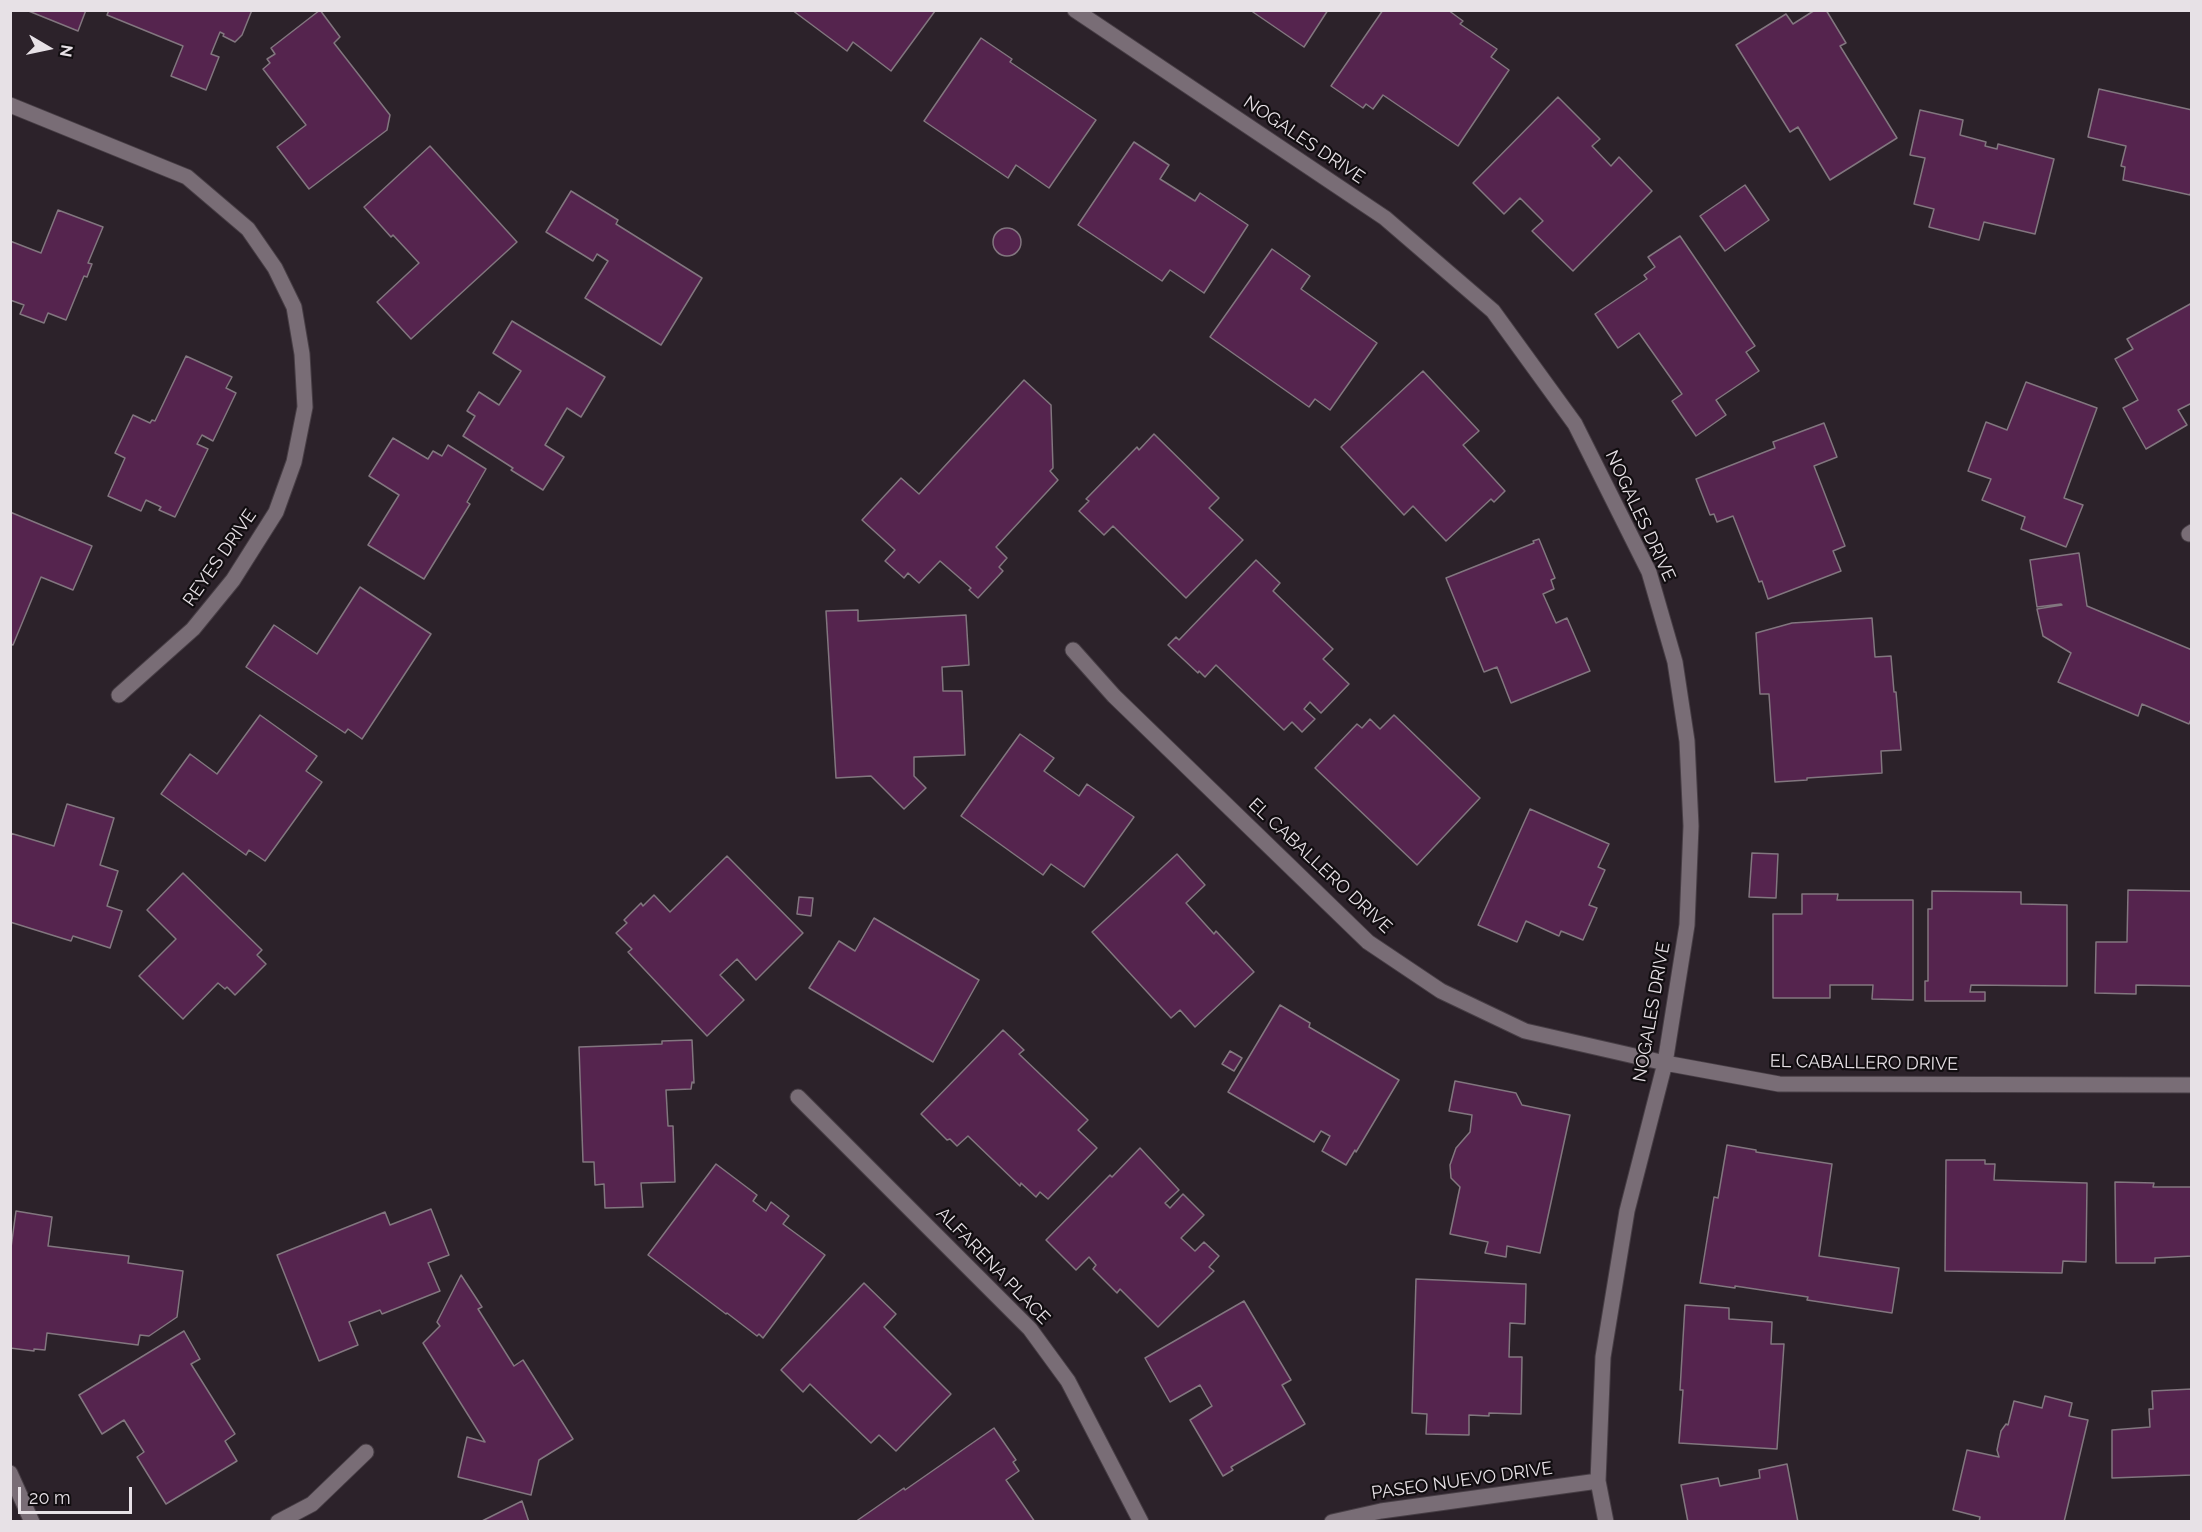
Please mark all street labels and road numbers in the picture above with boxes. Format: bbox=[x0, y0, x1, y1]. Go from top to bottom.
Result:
street label: NOGALES DRIVE bbox=[1239, 91, 1369, 189]
street label: NOGALES DRIVE bbox=[1600, 447, 1680, 585]
street label: REYES DRIVE bbox=[179, 505, 261, 611]
street label: EL CABALLERO DRIVE bbox=[1244, 794, 1396, 938]
street label: NOGALES DRIVE bbox=[1629, 940, 1675, 1084]
street label: EL CABALLERO DRIVE bbox=[1770, 1051, 1958, 1075]
street label: ALFARENA PLACE bbox=[932, 1203, 1054, 1329]
street label: PASEO NUEVO DRIVE bbox=[1370, 1458, 1554, 1504]

